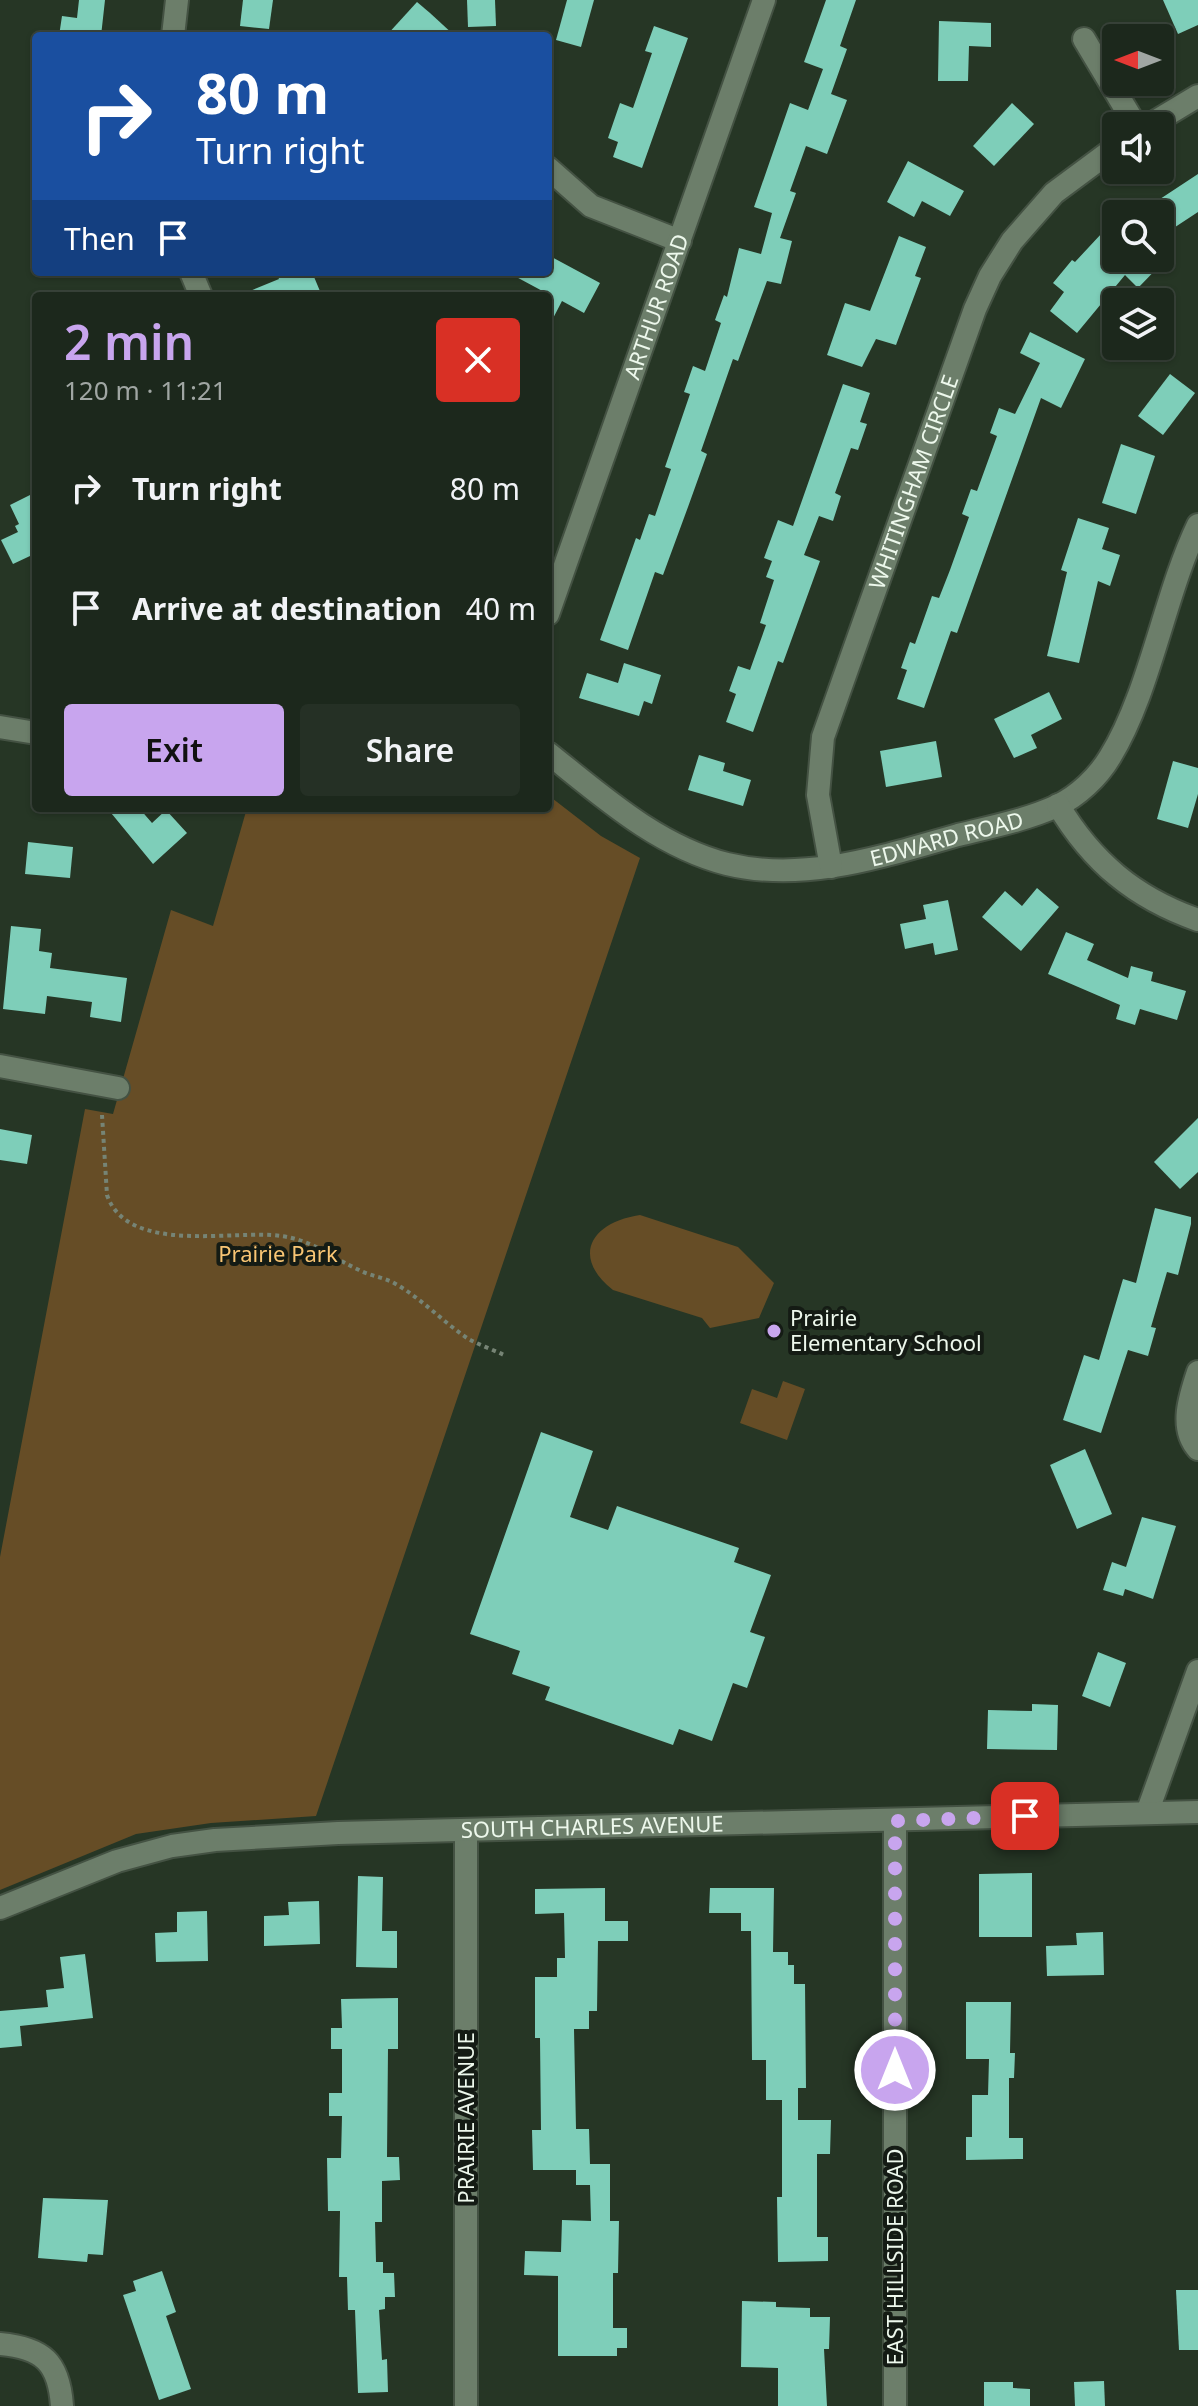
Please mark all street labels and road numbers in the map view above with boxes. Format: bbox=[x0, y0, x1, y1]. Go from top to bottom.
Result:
street label: ARTHUR ROAD bbox=[616, 229, 695, 383]
street label: WHITINGHAM CIRCLE bbox=[861, 370, 964, 593]
street label: EDWARD ROAD bbox=[867, 803, 1027, 873]
street label: SOUTH CHARLES AVENUE bbox=[460, 1808, 724, 1844]
street label: PRAIRIE AVENUE bbox=[450, 2032, 480, 2204]
street label: EAST HILLSIDE ROAD bbox=[879, 2148, 909, 2366]

